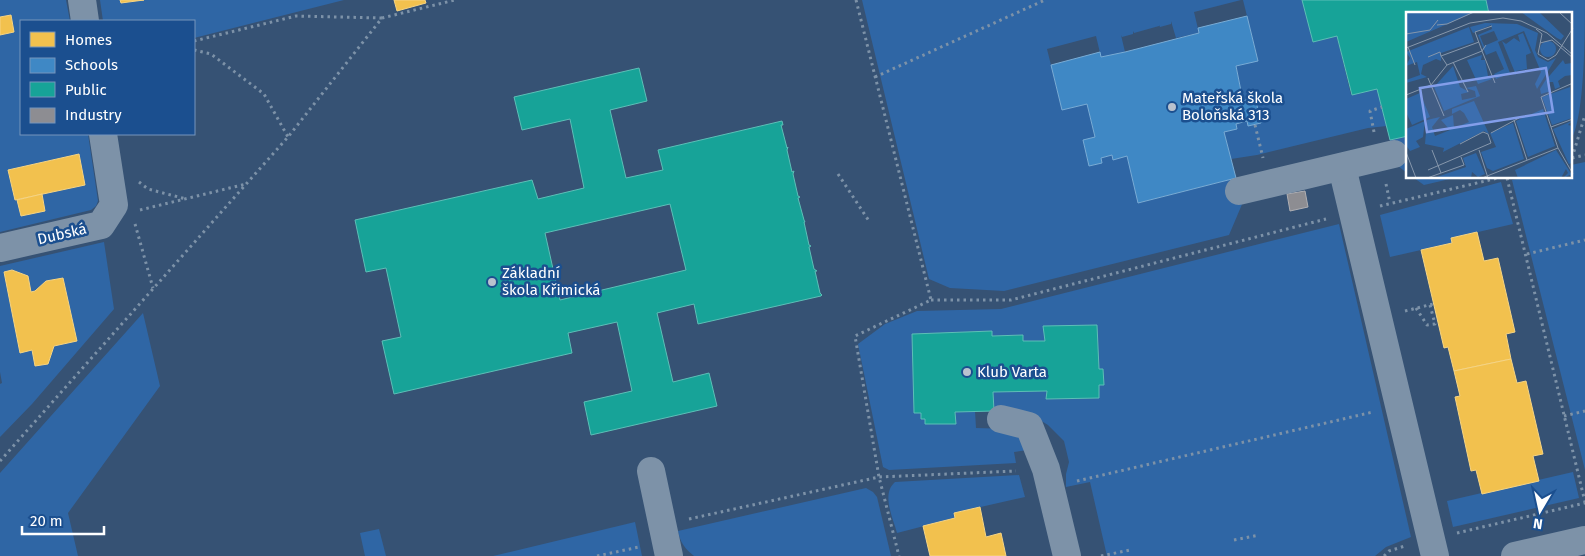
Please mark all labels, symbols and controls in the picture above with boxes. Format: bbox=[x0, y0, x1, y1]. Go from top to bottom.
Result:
inset map bbox=[1406, 12, 1572, 179]
legend bbox=[20, 20, 195, 135]
text: Homes bbox=[65, 31, 112, 49]
text: Schools bbox=[65, 56, 118, 74]
text: Public bbox=[65, 81, 107, 99]
place label: Mateřská škola Boloňská 313 bbox=[1182, 89, 1283, 124]
marker: Mateřská škola Boloňská 313 bbox=[1166, 101, 1178, 113]
text: Industry bbox=[65, 106, 122, 124]
street label: Dubská bbox=[36, 220, 88, 248]
place label: Základní škola Křimická bbox=[502, 264, 601, 299]
marker: Základní škola Křimická bbox=[486, 276, 498, 288]
place label: Klub Varta bbox=[977, 363, 1047, 381]
marker: Klub Varta bbox=[961, 366, 973, 378]
north arrow bbox=[1515, 486, 1565, 536]
scale bar bbox=[22, 504, 105, 536]
text: 20 m bbox=[30, 512, 63, 530]
text: N bbox=[1532, 514, 1544, 532]

